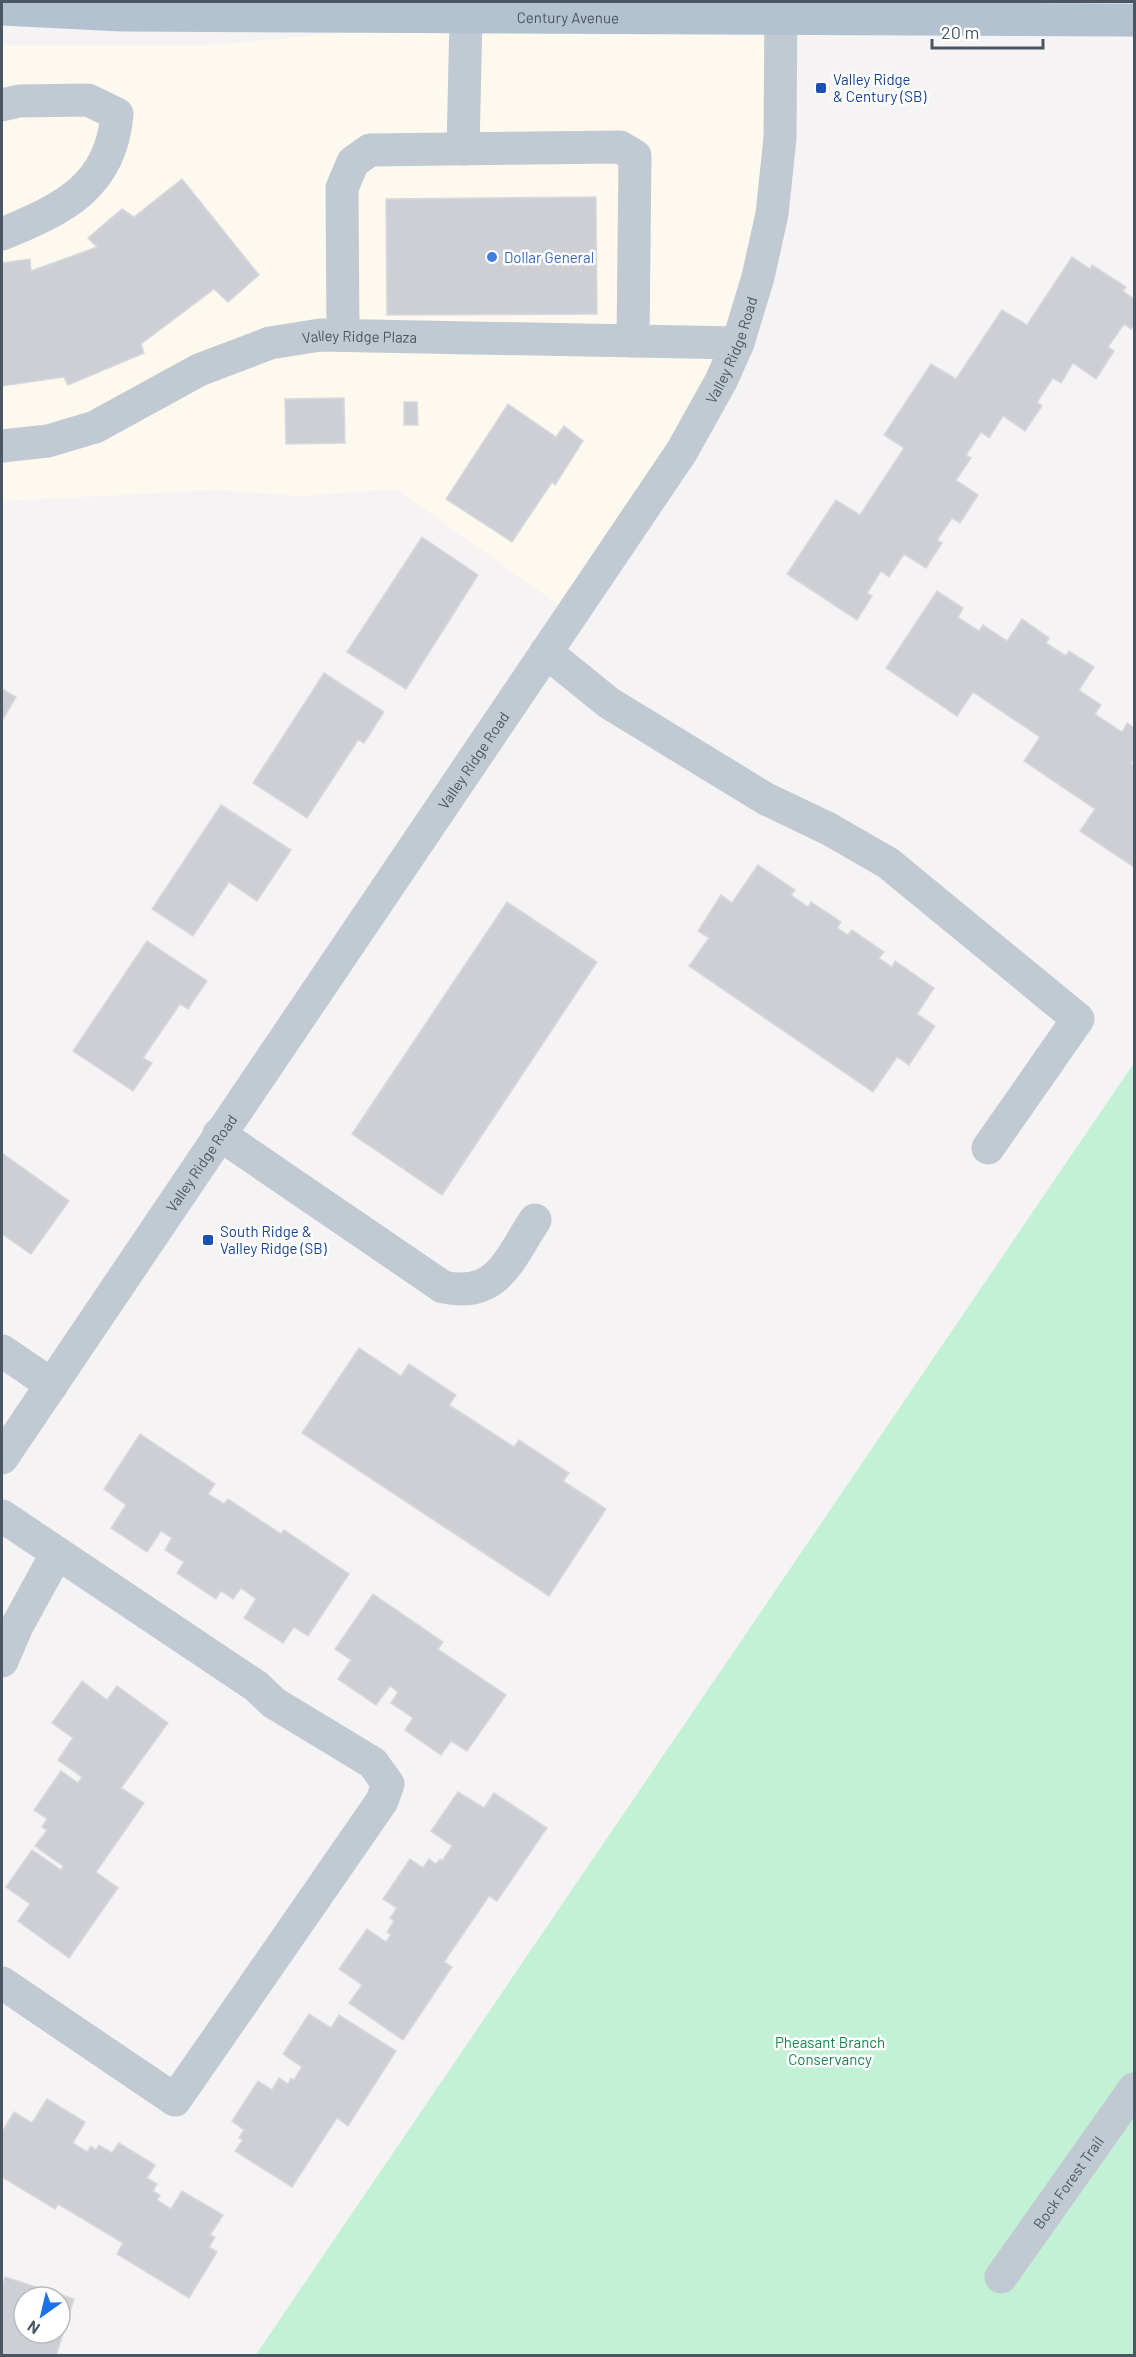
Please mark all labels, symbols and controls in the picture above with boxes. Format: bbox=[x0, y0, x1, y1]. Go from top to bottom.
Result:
street label: Century Avenue bbox=[517, 8, 619, 26]
scale bar bbox=[932, 12, 1043, 50]
text: 20 m bbox=[941, 21, 979, 43]
place label: Valley Ridge & Century (SB) bbox=[833, 70, 926, 105]
marker: Valley Ridge & Century (SB) bbox=[814, 81, 828, 95]
place label: Dollar General bbox=[504, 248, 594, 266]
marker: Dollar General bbox=[485, 250, 499, 264]
street label: Valley Ridge Road bbox=[701, 294, 761, 407]
street label: Valley Ridge Plaza bbox=[301, 326, 417, 347]
street label: Valley Ridge Road bbox=[434, 708, 513, 812]
street label: Valley Ridge Road bbox=[162, 1111, 241, 1215]
place label: South Ridge & Valley Ridge (SB) bbox=[220, 1222, 327, 1257]
marker: South Ridge & Valley Ridge (SB) bbox=[201, 1233, 215, 1247]
park label: Pheasant Branch Conservancy bbox=[775, 2033, 885, 2068]
street label: Bock Forest Trail bbox=[1029, 2133, 1107, 2232]
north arrow bbox=[12, 2285, 72, 2345]
text: N bbox=[24, 2317, 43, 2339]

